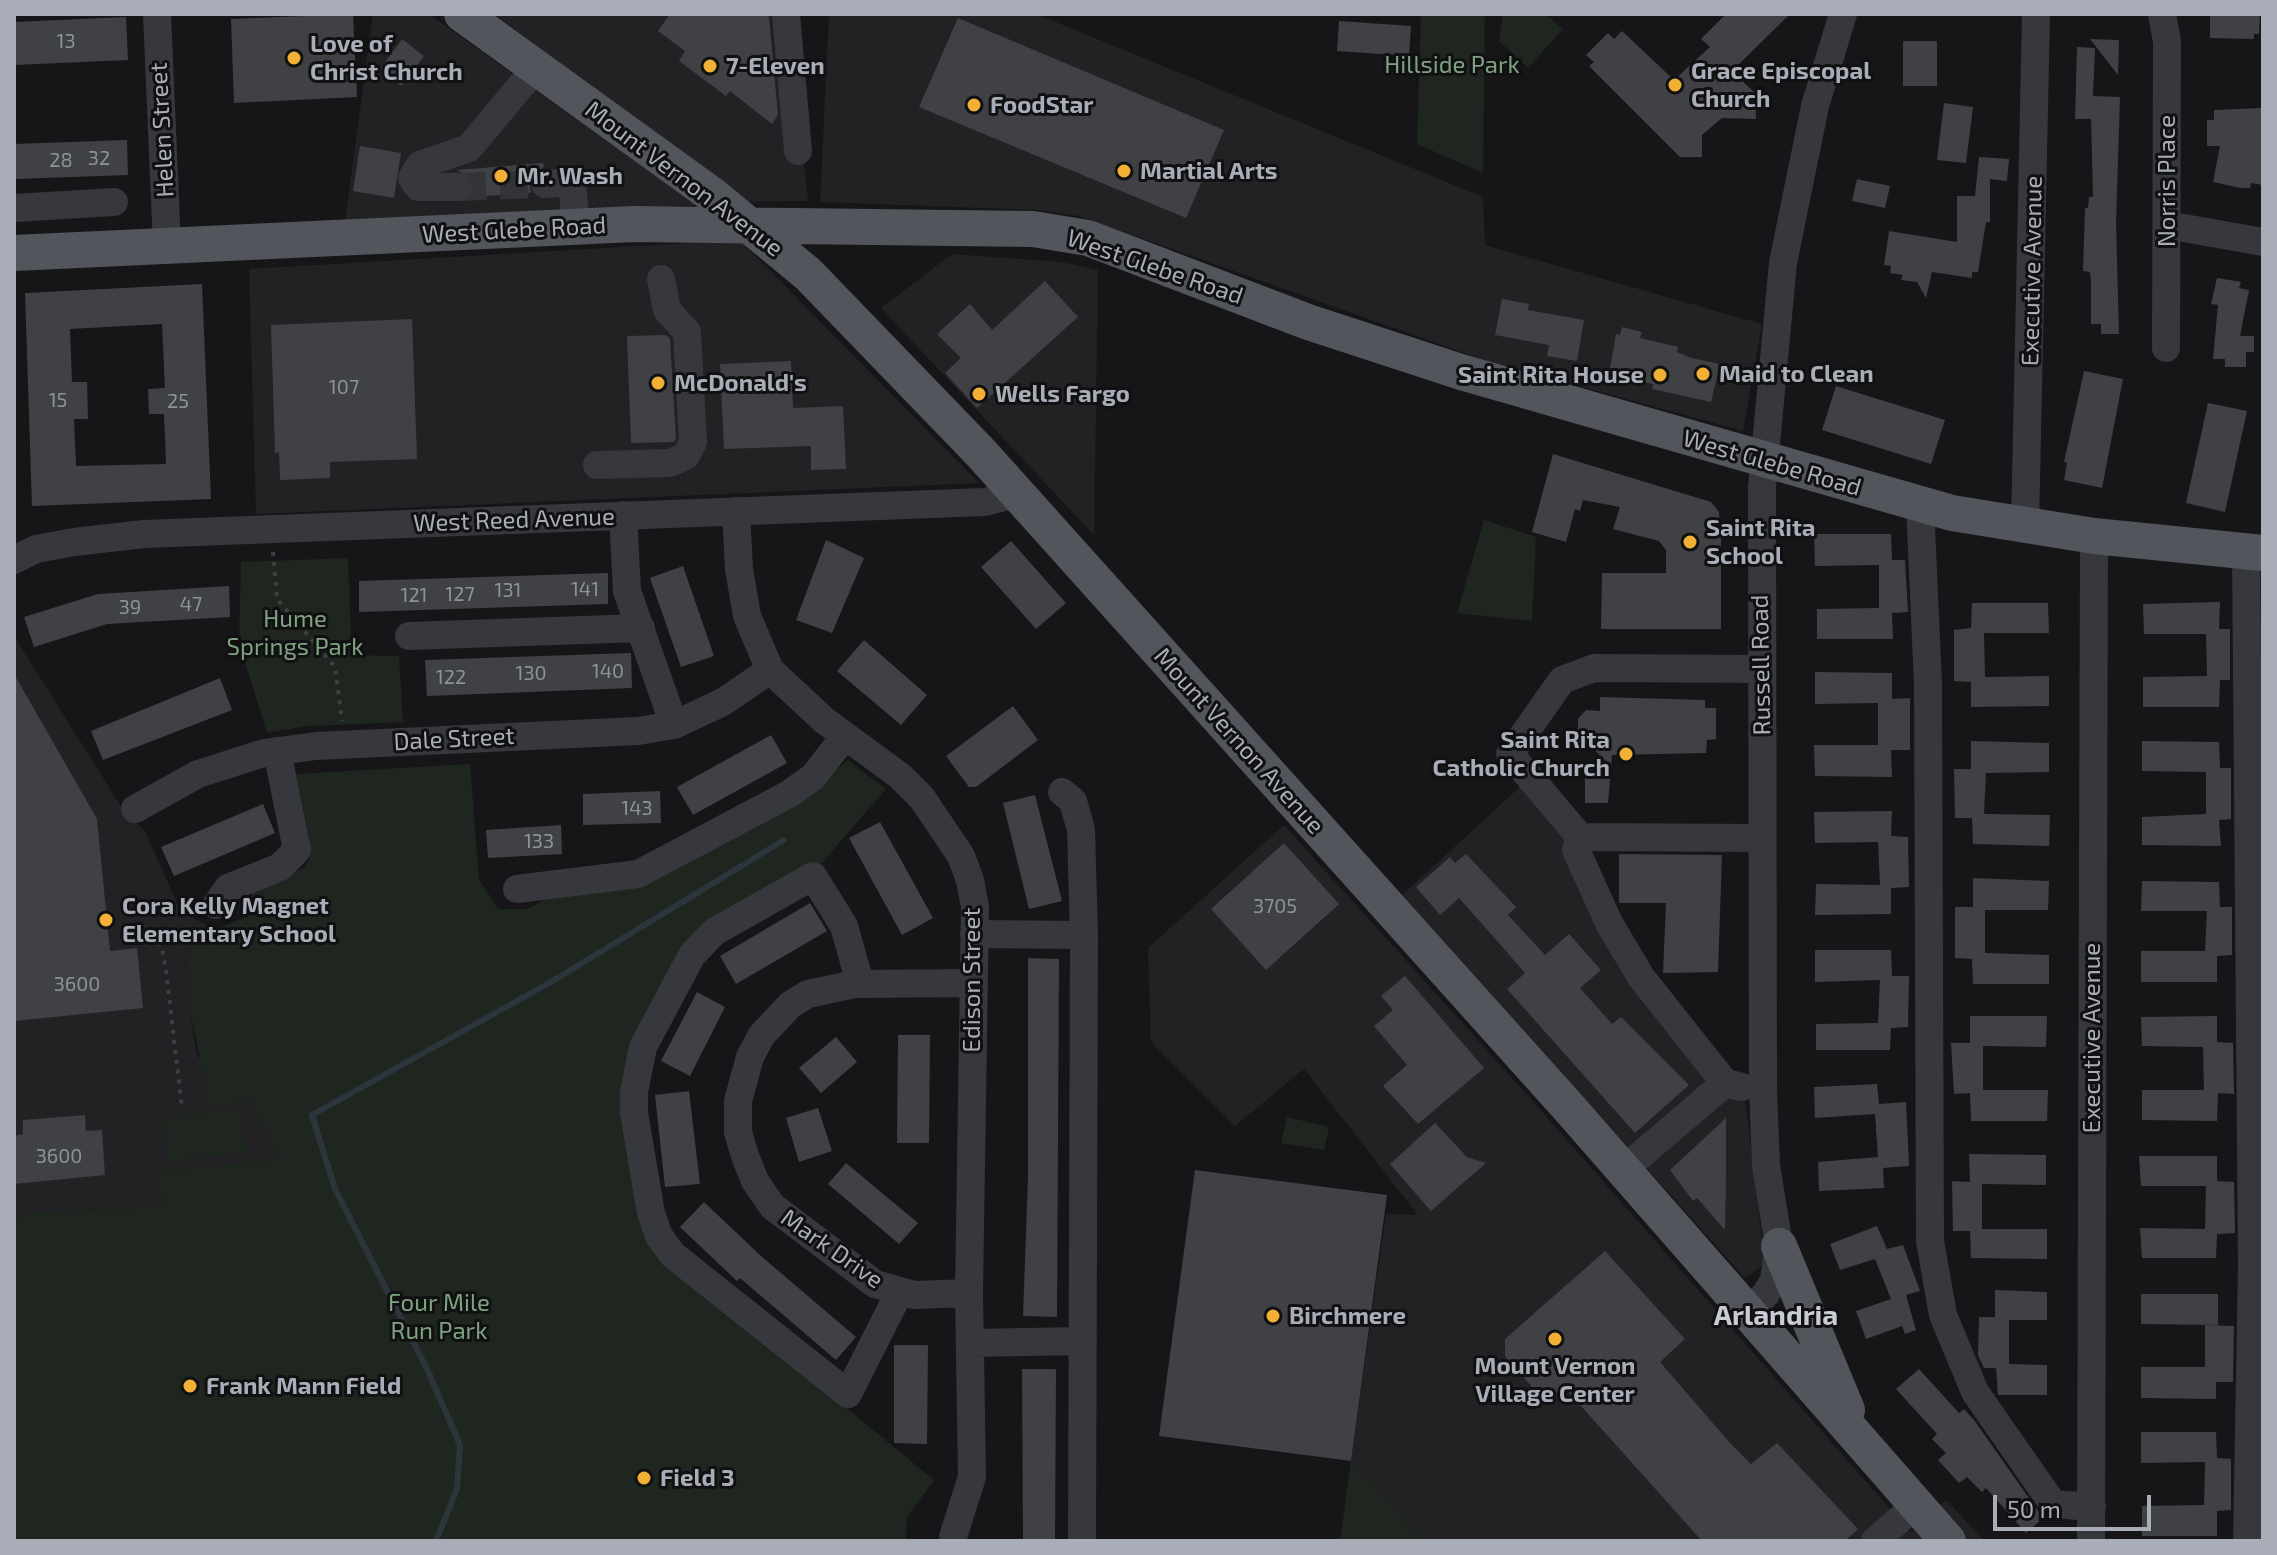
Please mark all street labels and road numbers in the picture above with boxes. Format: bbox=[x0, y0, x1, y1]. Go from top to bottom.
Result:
street label: Helen Street bbox=[144, 62, 180, 198]
street label: Mount Vernon Avenue bbox=[579, 95, 789, 263]
street label: Norris Place bbox=[2153, 115, 2181, 247]
street label: Executive Avenue bbox=[2016, 176, 2048, 366]
street label: West Glebe Road bbox=[421, 211, 607, 249]
street label: West Glebe Road bbox=[1063, 223, 1247, 311]
street label: West Glebe Road bbox=[1680, 424, 1864, 502]
street label: West Reed Avenue bbox=[413, 502, 615, 538]
street label: Russell Road bbox=[1745, 594, 1777, 736]
street label: Mount Vernon Avenue bbox=[1148, 642, 1330, 840]
street label: Dale Street bbox=[393, 721, 515, 757]
street label: Edison Street bbox=[958, 908, 986, 1052]
street label: Executive Avenue bbox=[2078, 943, 2106, 1133]
street label: Mark Drive bbox=[775, 1203, 889, 1295]

